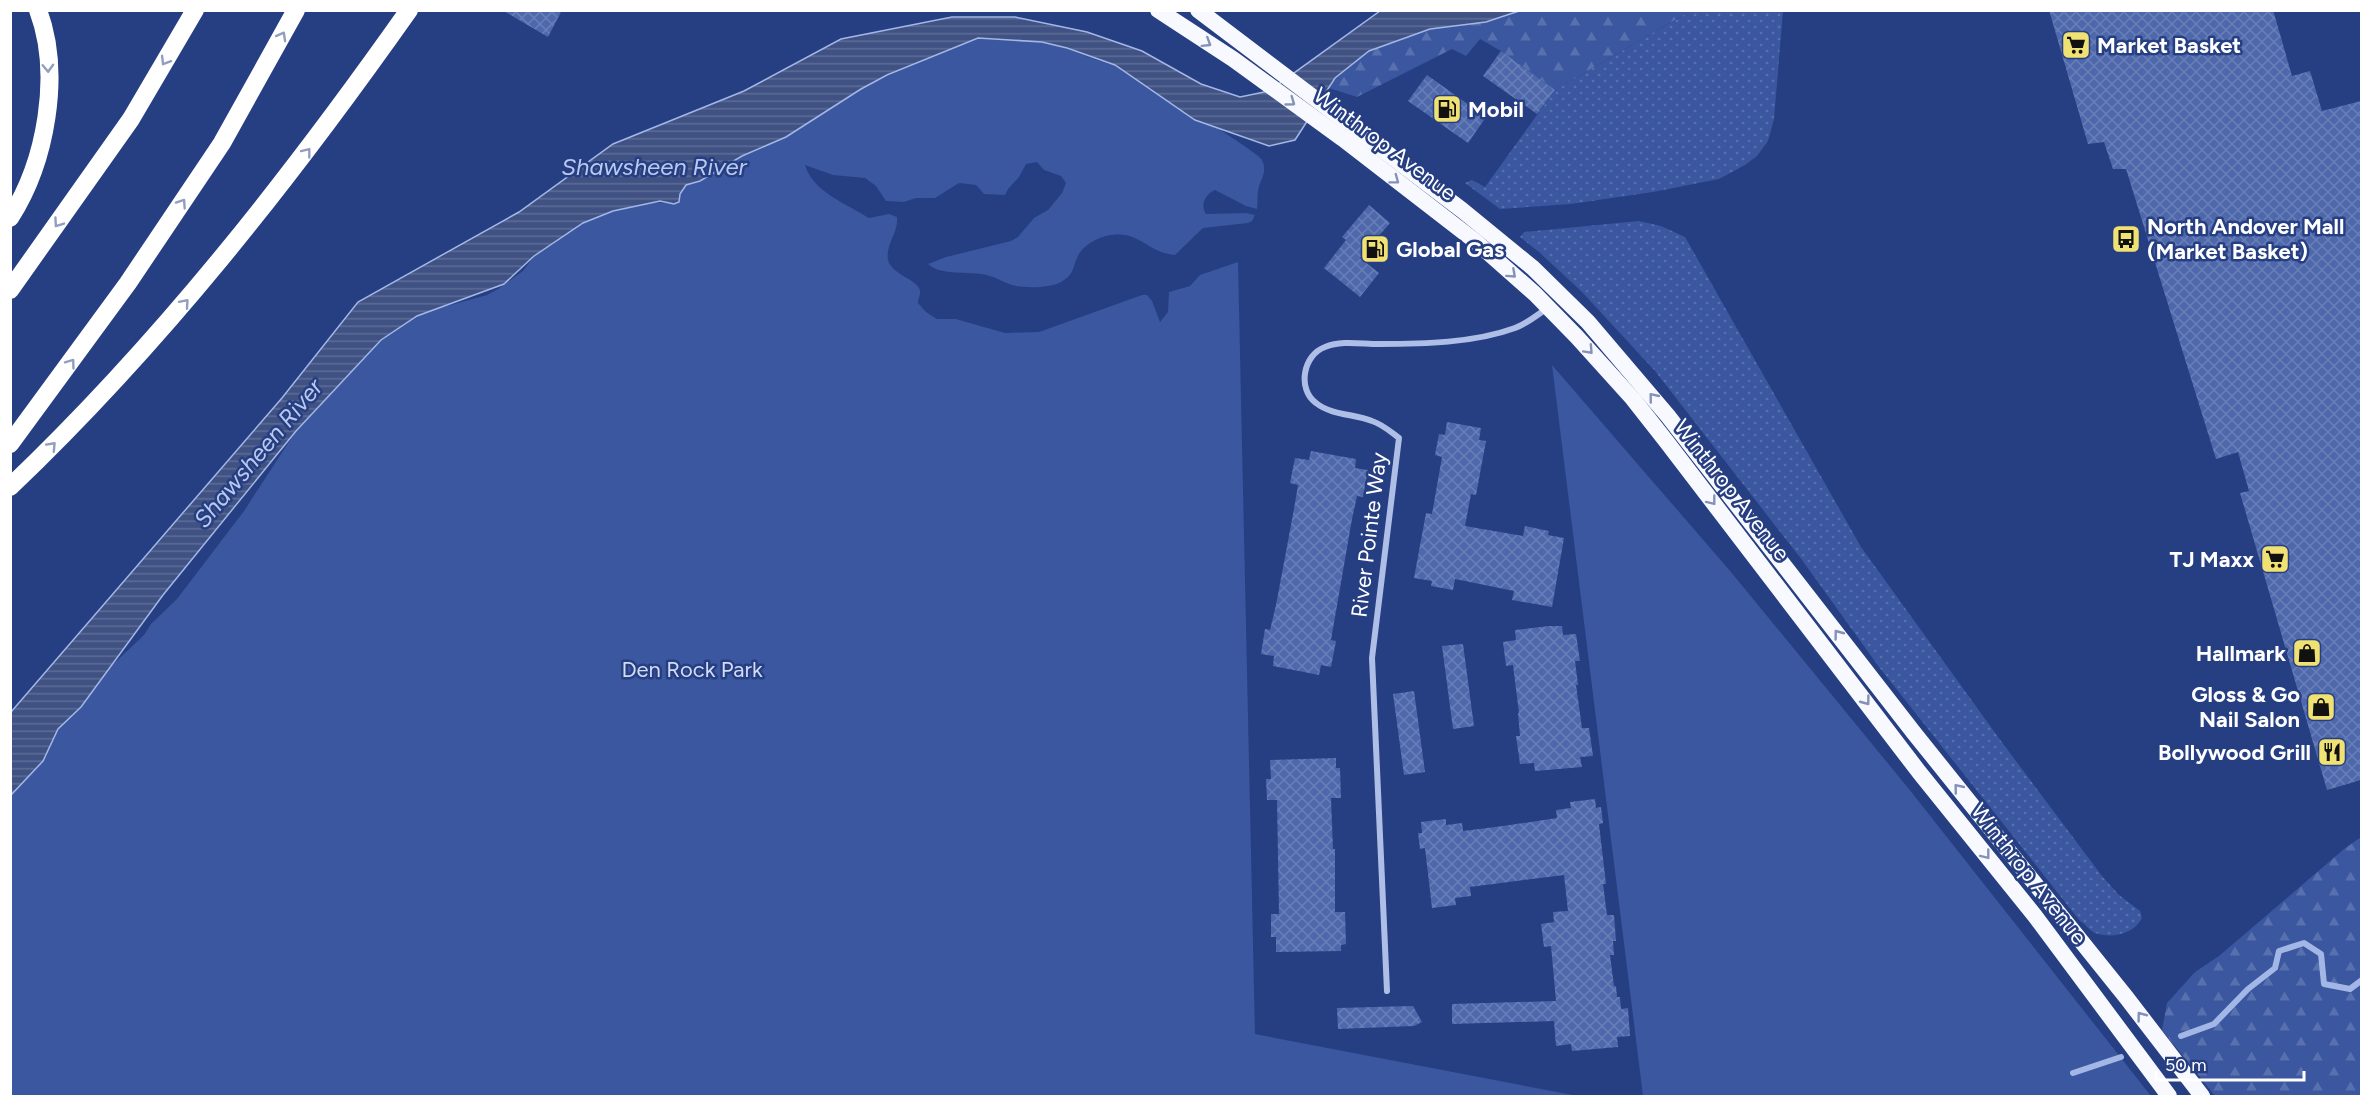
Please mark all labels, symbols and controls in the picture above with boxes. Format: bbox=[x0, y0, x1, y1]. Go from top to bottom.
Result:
supermarket icon: Market Basket bbox=[2060, 29, 2092, 61]
one-way arrow bbox=[275, 32, 286, 42]
place label: Market Basket bbox=[2097, 32, 2241, 59]
one-way arrow bbox=[1201, 35, 1211, 47]
one-way arrow bbox=[161, 55, 173, 65]
one-way arrow bbox=[41, 63, 54, 72]
street label: Winthrop Avenue bbox=[1308, 81, 1462, 207]
fuel station icon: Mobil bbox=[1431, 93, 1463, 125]
one-way arrow bbox=[1285, 95, 1296, 106]
place label: Mobil bbox=[1468, 96, 1524, 123]
one-way arrow bbox=[300, 147, 311, 158]
water label: Shawsheen River bbox=[561, 152, 748, 181]
one-way arrow bbox=[1388, 172, 1399, 183]
one-way arrow bbox=[175, 199, 186, 210]
place label: North Andover Mall (Market Basket) bbox=[2147, 213, 2344, 265]
one-way arrow bbox=[54, 217, 65, 228]
bus stop icon: North Andover Mall (Market Basket) bbox=[2110, 223, 2142, 255]
fuel station icon: Global Gas bbox=[1359, 233, 1391, 265]
place label: Global Gas bbox=[1396, 236, 1504, 263]
one-way arrow bbox=[1505, 267, 1516, 278]
one-way arrow bbox=[177, 299, 188, 310]
one-way arrow bbox=[1582, 342, 1593, 353]
one-way arrow bbox=[64, 359, 75, 370]
water label: Shawsheen River bbox=[187, 372, 329, 533]
one-way arrow bbox=[1650, 393, 1661, 404]
street label: Winthrop Avenue bbox=[1668, 414, 1796, 566]
one-way arrow bbox=[45, 442, 56, 453]
street label: River Pointe Way bbox=[1345, 450, 1393, 619]
one-way arrow bbox=[1705, 494, 1716, 505]
supermarket icon: TJ Maxx bbox=[2259, 543, 2291, 575]
place label: TJ Maxx bbox=[2170, 546, 2254, 573]
one-way arrow bbox=[1834, 630, 1845, 641]
shop icon: Hallmark bbox=[2291, 637, 2323, 669]
place label: Hallmark bbox=[2196, 640, 2286, 667]
park label: Den Rock Park bbox=[621, 656, 763, 683]
place label: Gloss & Go Nail Salon bbox=[2191, 681, 2300, 733]
shop icon: Gloss & Go Nail Salon bbox=[2305, 691, 2337, 723]
one-way arrow bbox=[1859, 694, 1870, 705]
restaurant icon: Bollywood Grill bbox=[2316, 736, 2348, 768]
place label: Bollywood Grill bbox=[2158, 739, 2311, 766]
one-way arrow bbox=[1954, 783, 1965, 794]
street label: Winthrop Avenue bbox=[1965, 798, 2093, 950]
one-way arrow bbox=[1979, 848, 1990, 859]
one-way arrow bbox=[2137, 1012, 2148, 1023]
scale bar bbox=[2156, 1044, 2304, 1082]
text: 50 m bbox=[2165, 1054, 2207, 1076]

